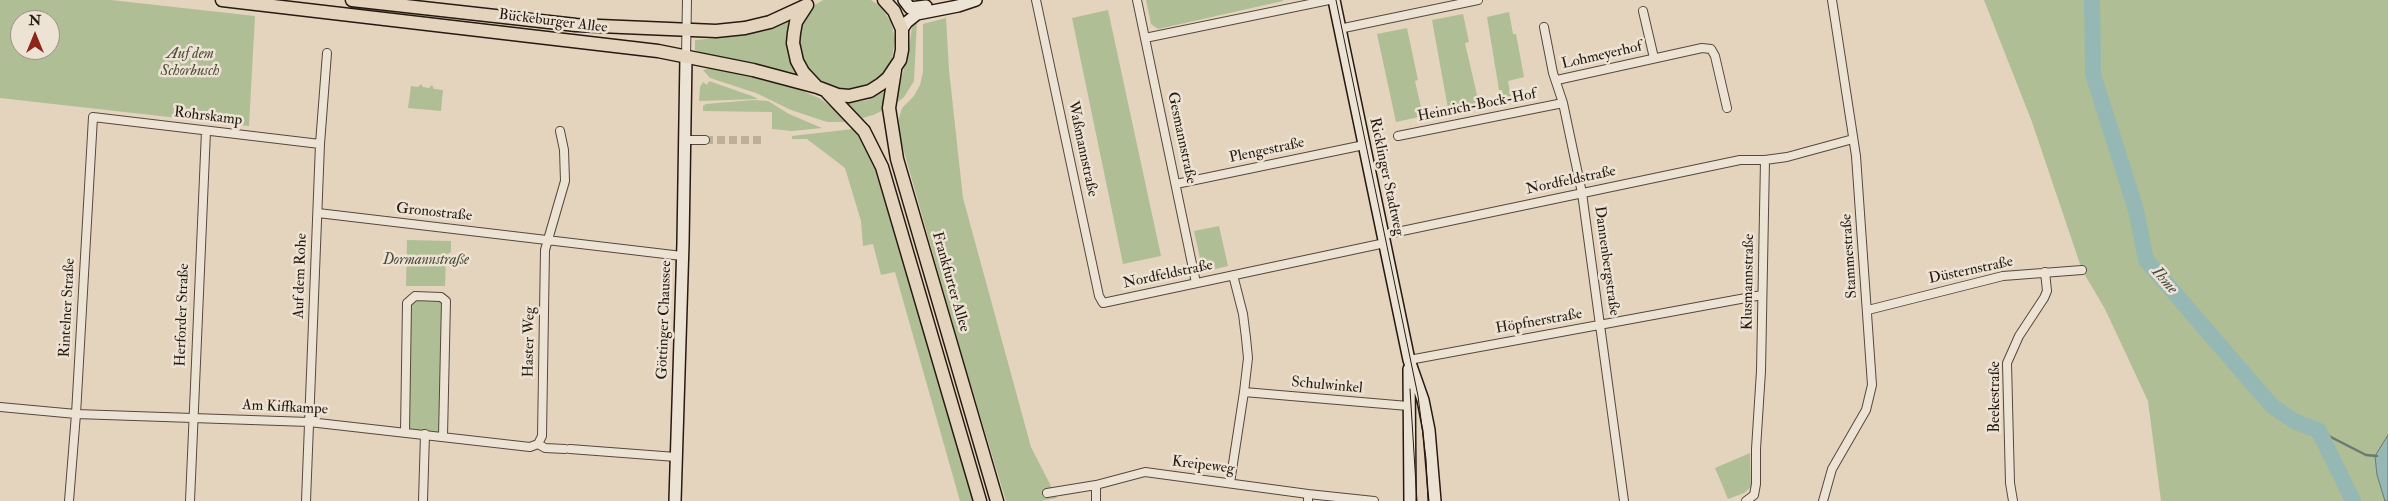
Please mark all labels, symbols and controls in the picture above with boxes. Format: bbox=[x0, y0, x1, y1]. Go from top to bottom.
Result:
street label: Bückeburger Allee bbox=[498, 6, 608, 38]
north arrow bbox=[10, 10, 60, 60]
text: N bbox=[29, 12, 41, 29]
street label: Lohmeyerhof bbox=[1560, 38, 1644, 74]
park label: Auf dem Schorbusch bbox=[160, 46, 220, 81]
street label: Heinrich-Bock-Hof bbox=[1416, 86, 1538, 126]
street label: Gesmannstraße bbox=[1162, 90, 1200, 186]
street label: Waßmannstraße bbox=[1063, 99, 1101, 199]
street label: Rohrskamp bbox=[173, 104, 243, 130]
street label: Ricklinger Stadtweg bbox=[1365, 116, 1407, 238]
street label: Plengestraße bbox=[1228, 134, 1306, 168]
street label: Nordfeldstraße bbox=[1524, 163, 1618, 199]
street label: Gronostraße bbox=[395, 200, 473, 226]
street label: Dannenbergstraße bbox=[1589, 205, 1623, 317]
street label: Stammestraße bbox=[1838, 213, 1862, 299]
street label: Frankfurter Allee bbox=[927, 230, 973, 334]
street label: Auf dem Rohe bbox=[291, 233, 311, 319]
street label: Klusmannstraße bbox=[1739, 234, 1759, 330]
park label: Dormannstraße bbox=[383, 252, 469, 270]
street label: Düsternstraße bbox=[1927, 253, 2015, 289]
street label: Nordfeldstraße bbox=[1121, 257, 1215, 293]
street label: Rintelner Straße bbox=[56, 258, 80, 358]
street label: Göttinger Chaussee bbox=[654, 260, 676, 380]
street label: Herforder Straße bbox=[172, 263, 194, 367]
water label: Ihme bbox=[2147, 263, 2181, 299]
street label: Haster Weg bbox=[520, 306, 540, 378]
street label: Höpfnerstraße bbox=[1494, 306, 1584, 338]
street label: Beekestraße bbox=[1987, 361, 2005, 433]
street label: Schulwinkel bbox=[1291, 374, 1363, 398]
street label: Am Kiffkampe bbox=[242, 397, 328, 419]
street label: Kreipeweg bbox=[1171, 453, 1235, 479]

